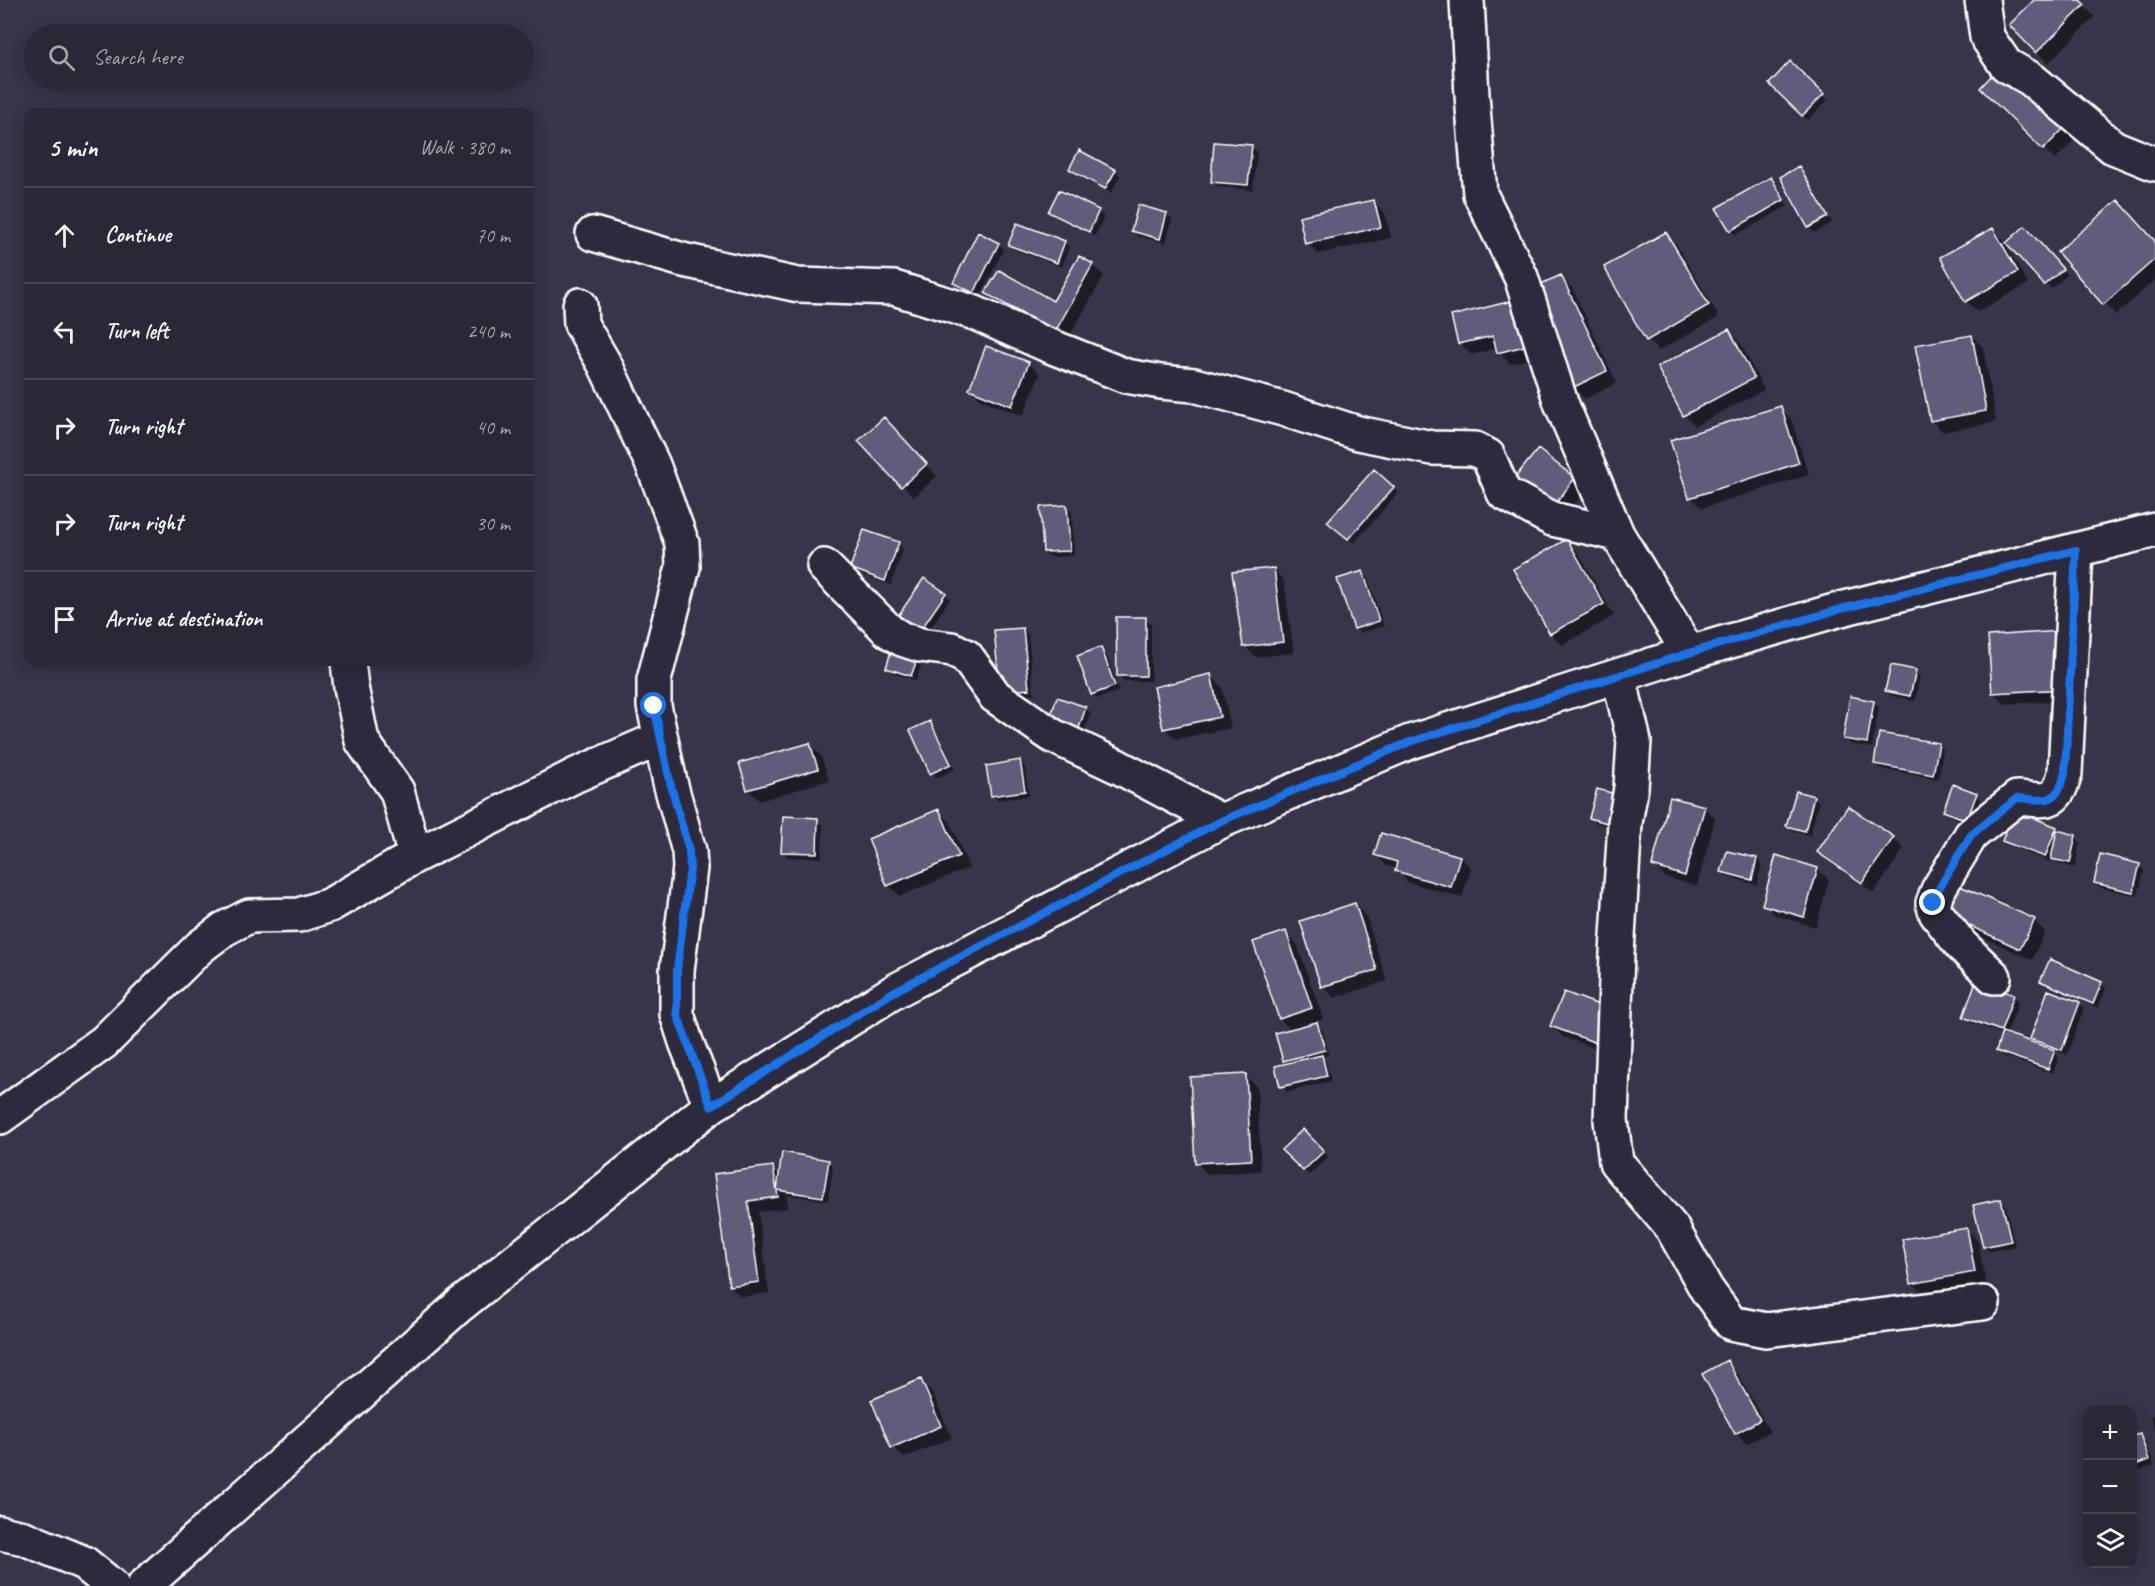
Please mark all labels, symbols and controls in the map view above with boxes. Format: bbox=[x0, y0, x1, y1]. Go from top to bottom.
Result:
search box bbox=[24, 24, 534, 90]
icon: search bbox=[45, 41, 78, 74]
text: Search here bbox=[93, 43, 183, 71]
text: 5 min bbox=[48, 131, 97, 164]
text: Walk · 380 m bbox=[420, 135, 510, 160]
icon: ahead bbox=[48, 219, 81, 252]
text: Continue bbox=[105, 221, 171, 249]
text: 70 m bbox=[476, 223, 510, 248]
icon: left bbox=[48, 315, 81, 348]
text: Turn left bbox=[105, 317, 169, 345]
text: 240 m bbox=[467, 319, 510, 344]
icon: right bbox=[48, 411, 81, 444]
text: Turn right bbox=[105, 413, 182, 441]
text: 40 m bbox=[476, 415, 510, 440]
icon: right bbox=[48, 507, 81, 540]
text: Turn right bbox=[105, 509, 182, 537]
text: 30 m bbox=[476, 511, 510, 536]
icon: arrive bbox=[48, 603, 81, 636]
text: Arrive at destination bbox=[105, 605, 262, 633]
route start bbox=[640, 692, 666, 718]
route end bbox=[1919, 889, 1945, 915]
map controls bbox=[2083, 1406, 2137, 1568]
button: + bbox=[2083, 1406, 2137, 1460]
button: − bbox=[2083, 1460, 2137, 1514]
button: layers bbox=[2083, 1514, 2137, 1568]

